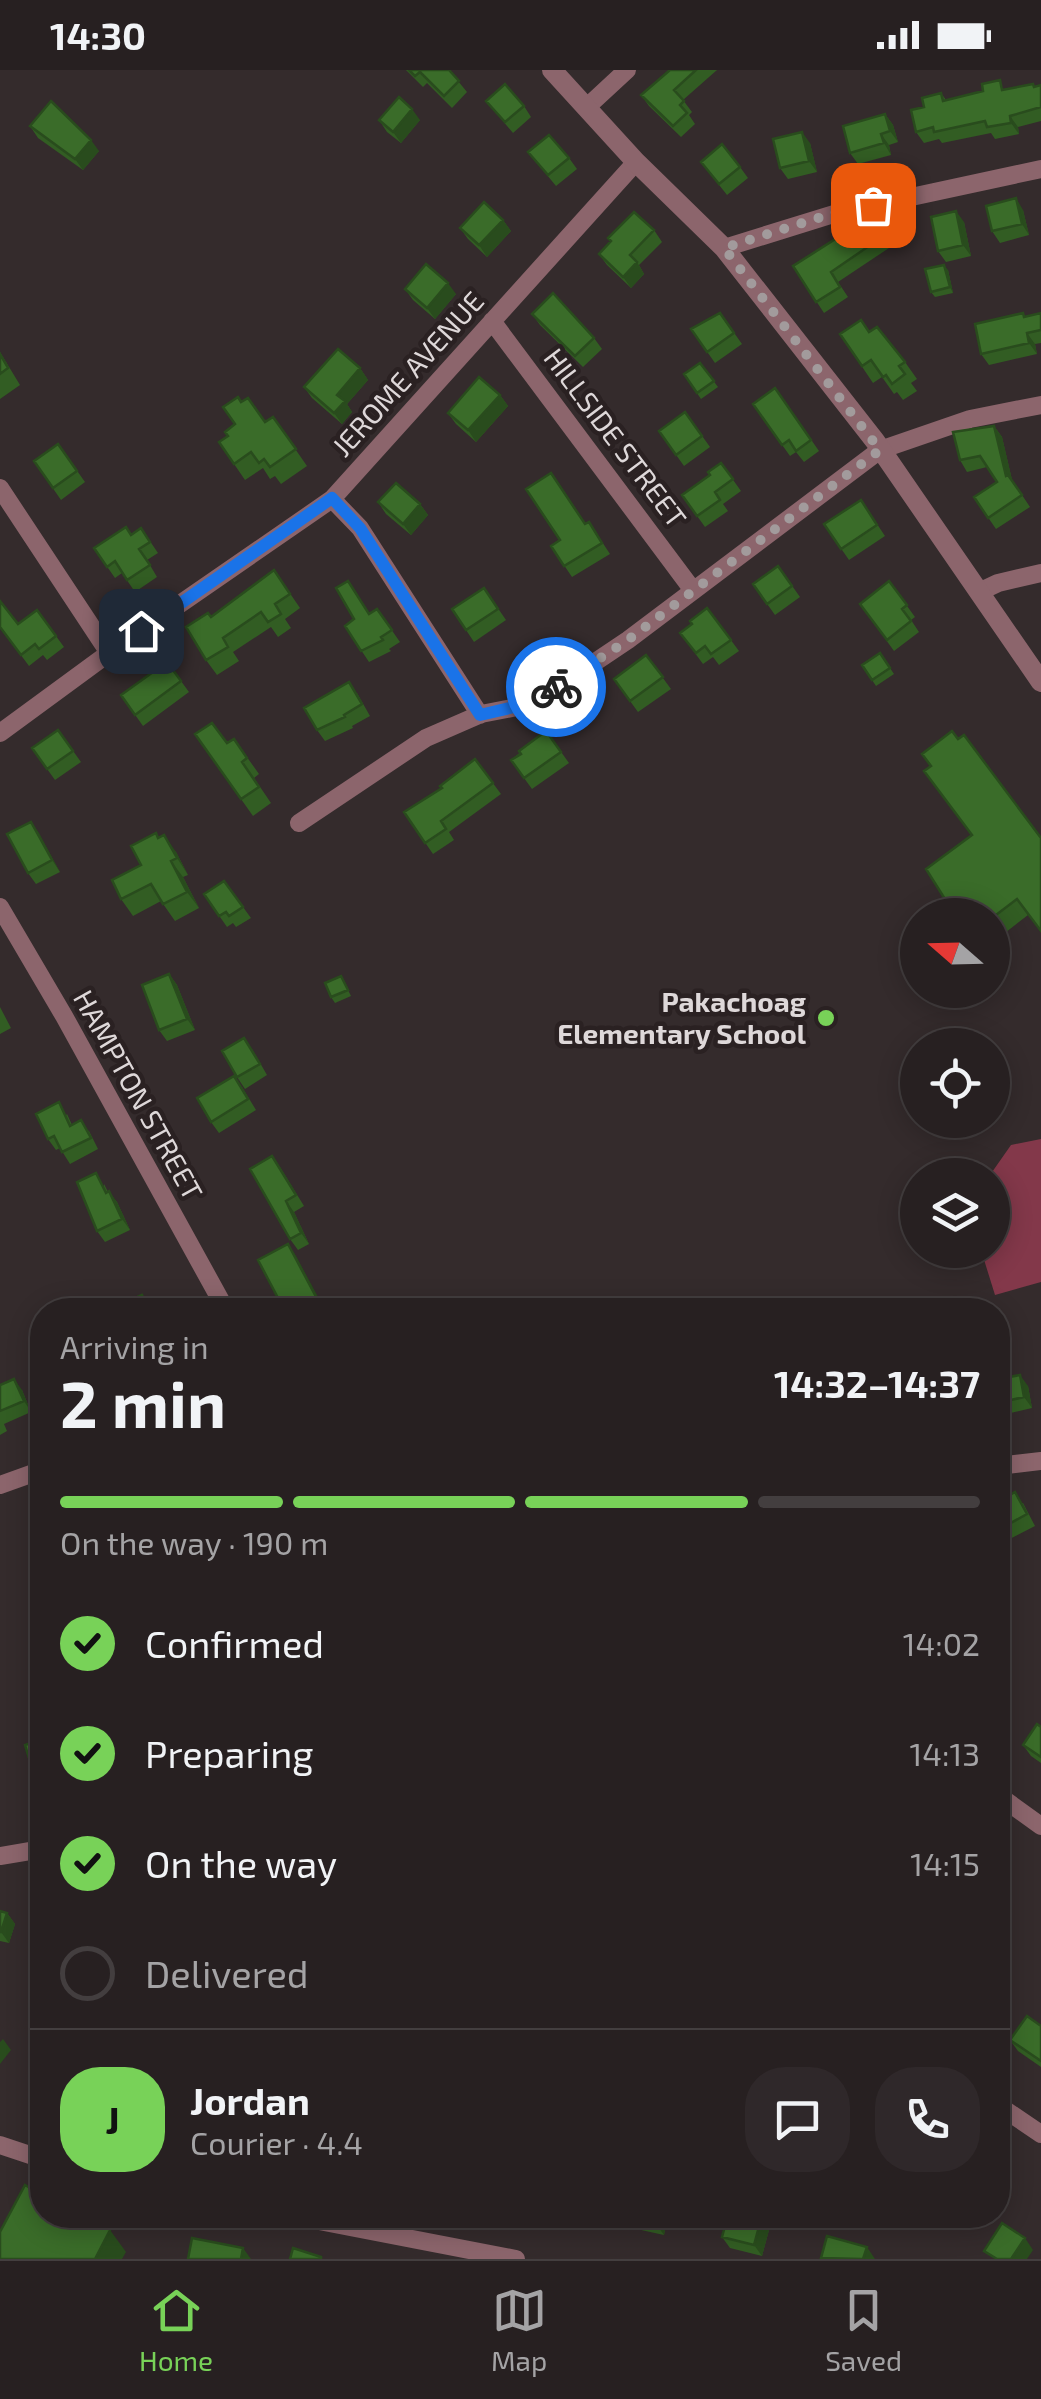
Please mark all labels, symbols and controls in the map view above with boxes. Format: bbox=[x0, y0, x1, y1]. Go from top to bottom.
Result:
text: 14:30 bbox=[50, 12, 146, 58]
pin bbox=[831, 163, 916, 248]
icon: bag bbox=[846, 178, 901, 233]
street label: JEROME AVENUE bbox=[324, 284, 490, 463]
street label: HILLSIDE STREET bbox=[537, 341, 694, 534]
pin bbox=[99, 589, 184, 674]
icon: home bbox=[114, 604, 169, 659]
courier bbox=[506, 637, 606, 737]
icon: bike bbox=[529, 660, 584, 715]
north arrow bbox=[900, 898, 1010, 1008]
map controls bbox=[900, 898, 1010, 1268]
street label: HAMPTON STREET bbox=[67, 984, 211, 1205]
place label: Pakachoag Elementary School bbox=[557, 984, 807, 1050]
marker: Pakachoag Elementary School bbox=[815, 1007, 837, 1029]
button: locate bbox=[900, 1028, 1010, 1138]
button: layers bbox=[900, 1158, 1010, 1268]
text: Arriving in bbox=[60, 1327, 209, 1365]
text: 14:32–14:37 bbox=[774, 1360, 980, 1406]
text: 2 min bbox=[60, 1363, 226, 1441]
text: On the way · 190 m bbox=[60, 1523, 328, 1561]
icon: check bbox=[60, 1616, 115, 1671]
text: Confirmed bbox=[145, 1620, 324, 1666]
text: 14:02 bbox=[903, 1624, 980, 1662]
icon: check bbox=[60, 1726, 115, 1781]
text: Preparing bbox=[145, 1730, 313, 1776]
text: 14:13 bbox=[910, 1734, 980, 1772]
icon: check bbox=[60, 1836, 115, 1891]
text: On the way bbox=[145, 1840, 337, 1886]
text: 14:15 bbox=[910, 1844, 980, 1882]
text: Delivered bbox=[145, 1950, 309, 1996]
button: chat bbox=[745, 2067, 850, 2172]
button: phone bbox=[875, 2067, 980, 2172]
text: Jordan bbox=[190, 2077, 310, 2123]
text: J bbox=[105, 2096, 120, 2142]
text: Courier · 4.4 bbox=[190, 2123, 363, 2161]
tab: Home bbox=[139, 2283, 213, 2377]
tab: Map bbox=[491, 2283, 547, 2377]
tab: Saved bbox=[825, 2283, 902, 2377]

